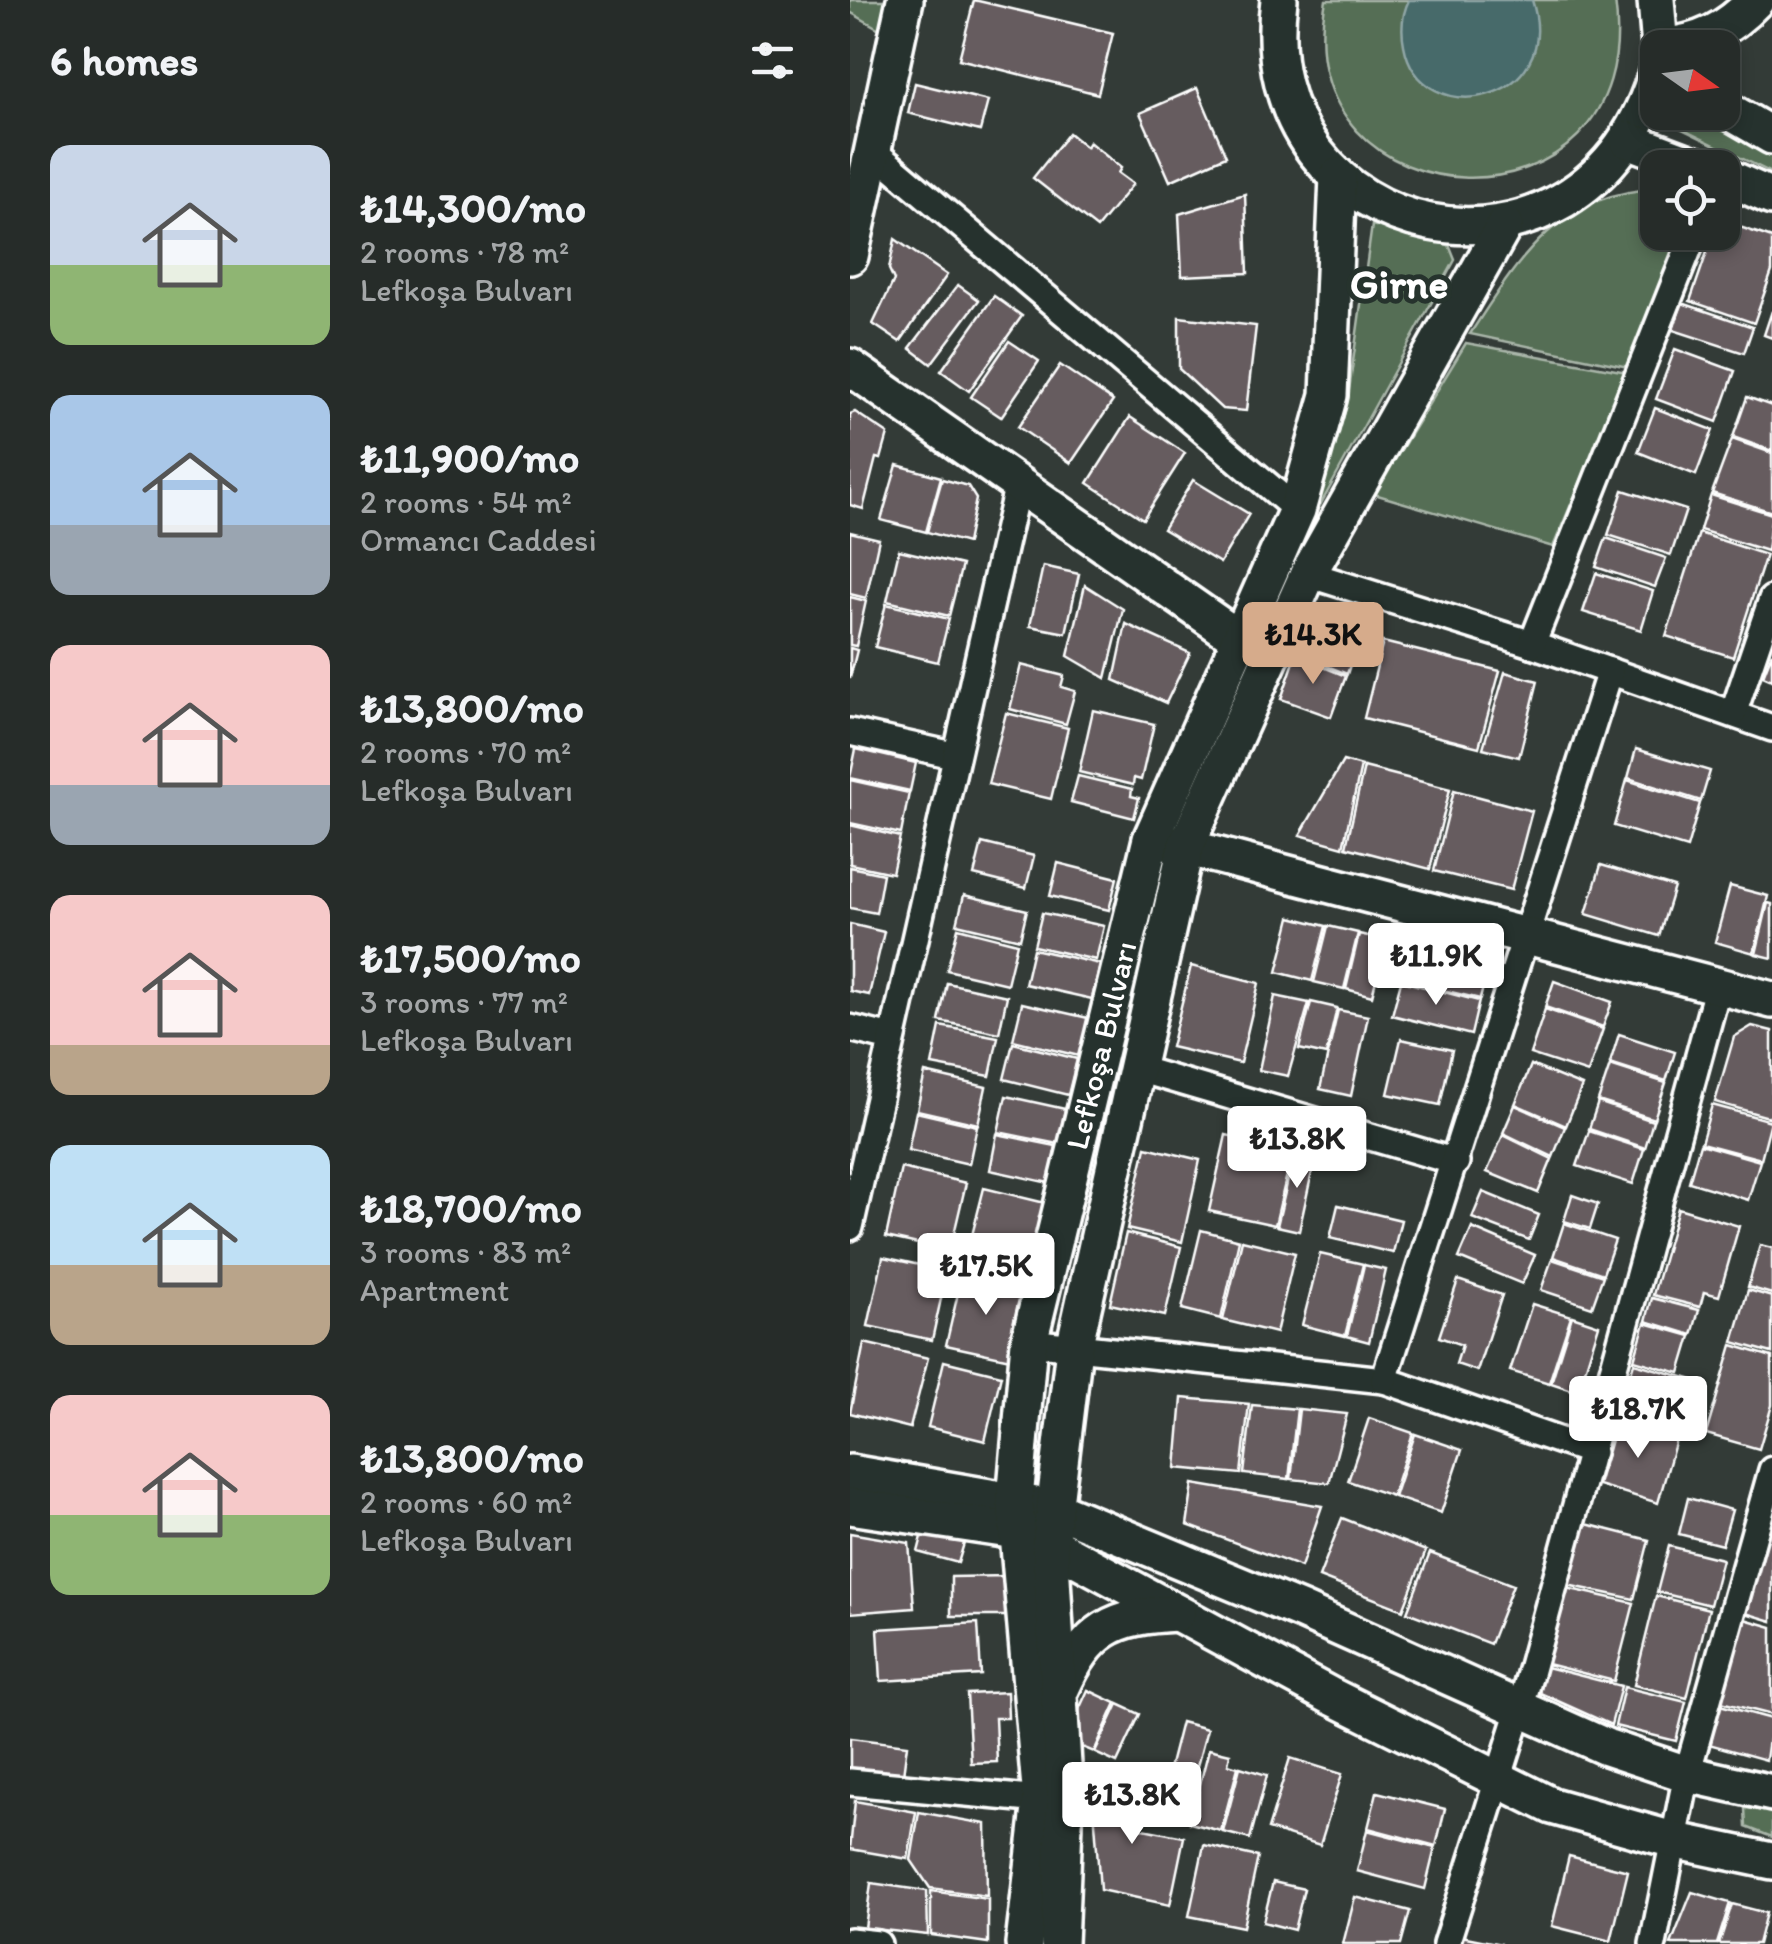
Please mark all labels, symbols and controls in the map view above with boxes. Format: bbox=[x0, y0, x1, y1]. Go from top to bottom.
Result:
north arrow bbox=[1640, 30, 1740, 130]
map controls bbox=[1640, 30, 1740, 250]
icon: filters bbox=[745, 33, 800, 88]
text: 6 homes bbox=[50, 35, 198, 86]
button: locate bbox=[1640, 150, 1740, 250]
text: ₺14,300/mo bbox=[360, 182, 586, 233]
icon: home bbox=[130, 185, 250, 305]
text: 2 rooms · 78 m² bbox=[360, 233, 569, 271]
district label: Girne bbox=[1350, 258, 1448, 309]
text: Lefkoşa Bulvarı bbox=[360, 271, 573, 309]
text: ₺11,900/mo bbox=[360, 432, 580, 483]
icon: home bbox=[130, 435, 250, 555]
text: 2 rooms · 54 m² bbox=[360, 483, 572, 521]
text: Ormancı Caddesi bbox=[360, 521, 597, 559]
pin: ₺14.3K bbox=[1232, 602, 1394, 687]
text: ₺14.3K bbox=[1264, 615, 1362, 653]
text: ₺13,800/mo bbox=[360, 682, 584, 733]
icon: home bbox=[130, 685, 250, 805]
text: 2 rooms · 70 m² bbox=[360, 733, 571, 771]
text: Lefkoşa Bulvarı bbox=[360, 771, 573, 809]
pin: ₺11.9K bbox=[1355, 923, 1517, 1008]
text: ₺17,500/mo bbox=[360, 932, 581, 983]
icon: home bbox=[130, 935, 250, 1055]
text: ₺11.9K bbox=[1390, 936, 1482, 974]
street label: Lefkoşa Bulvarı bbox=[1057, 937, 1145, 1153]
text: 3 rooms · 77 m² bbox=[360, 983, 568, 1021]
text: Lefkoşa Bulvarı bbox=[360, 1021, 573, 1059]
pin: ₺13.8K bbox=[1216, 1106, 1378, 1191]
text: ₺13.8K bbox=[1249, 1119, 1345, 1157]
text: ₺18,700/mo bbox=[360, 1182, 582, 1233]
icon: home bbox=[130, 1185, 250, 1305]
text: 3 rooms · 83 m² bbox=[360, 1233, 571, 1271]
pin: ₺17.5K bbox=[905, 1233, 1067, 1318]
text: ₺17.5K bbox=[939, 1246, 1033, 1284]
text: Apartment bbox=[360, 1271, 509, 1309]
pin: ₺18.7K bbox=[1557, 1376, 1719, 1461]
text: ₺18.7K bbox=[1591, 1389, 1685, 1427]
text: ₺13,800/mo bbox=[360, 1432, 584, 1483]
icon: home bbox=[130, 1435, 250, 1555]
text: 2 rooms · 60 m² bbox=[360, 1483, 572, 1521]
text: Lefkoşa Bulvarı bbox=[360, 1521, 573, 1559]
pin: ₺13.8K bbox=[1051, 1762, 1213, 1847]
text: ₺13.8K bbox=[1084, 1775, 1180, 1813]

